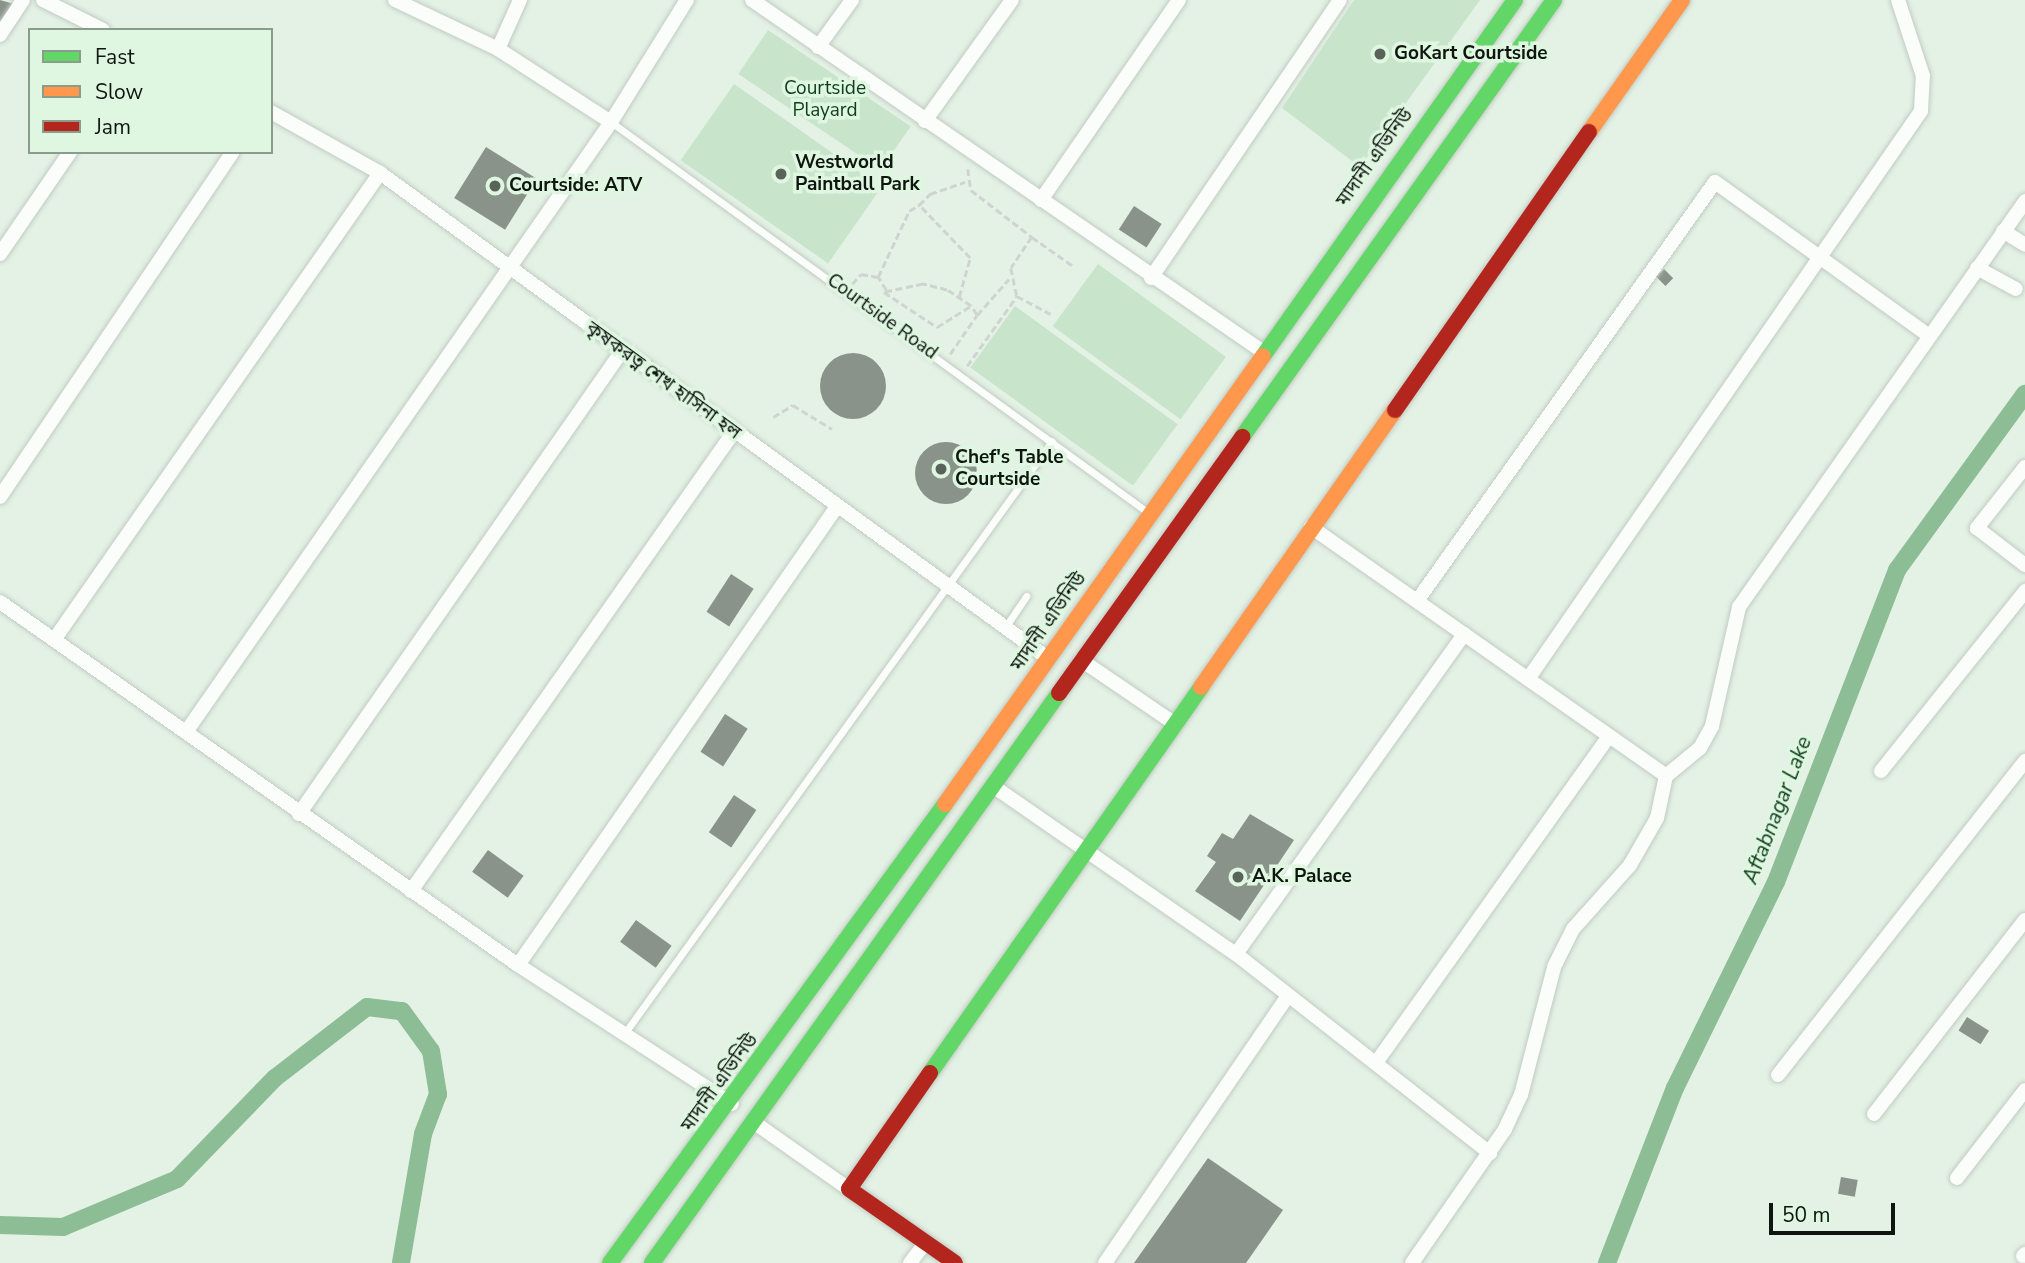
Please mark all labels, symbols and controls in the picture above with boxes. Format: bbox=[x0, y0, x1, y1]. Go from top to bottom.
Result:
legend bbox=[28, 28, 273, 154]
text: Fast bbox=[95, 43, 135, 71]
place label: GoKart Courtside bbox=[1394, 43, 1548, 65]
marker: GoKart Courtside bbox=[1372, 46, 1388, 62]
text: Slow bbox=[95, 78, 143, 106]
park label: Courtside Playard bbox=[784, 78, 866, 122]
street label: মাদানী এভিনিউ bbox=[1332, 104, 1418, 212]
text: Jam bbox=[95, 113, 131, 141]
place label: Westworld Paintball Park bbox=[795, 152, 920, 196]
marker: Westworld Paintball Park bbox=[773, 166, 789, 182]
place label: Courtside: ATV bbox=[509, 175, 642, 197]
marker: Courtside: ATV bbox=[487, 178, 503, 194]
street label: Courtside Road bbox=[822, 269, 942, 365]
street label: কৃষকরত্ন শেখ হাসিনা হল bbox=[581, 317, 745, 445]
place label: Chef's Table Courtside bbox=[955, 447, 1064, 491]
marker: Chef's Table Courtside bbox=[933, 461, 949, 477]
street label: মাদানী এভিনিউ bbox=[1006, 568, 1092, 676]
water label: Aftabnagar Lake bbox=[1737, 733, 1817, 887]
place label: A.K. Palace bbox=[1252, 866, 1352, 888]
marker: A.K. Palace bbox=[1230, 869, 1246, 885]
street label: মাদানী এভিনিউ bbox=[677, 1029, 763, 1137]
scale bar bbox=[1773, 1190, 1899, 1234]
text: 50 m bbox=[1782, 1201, 1831, 1229]

